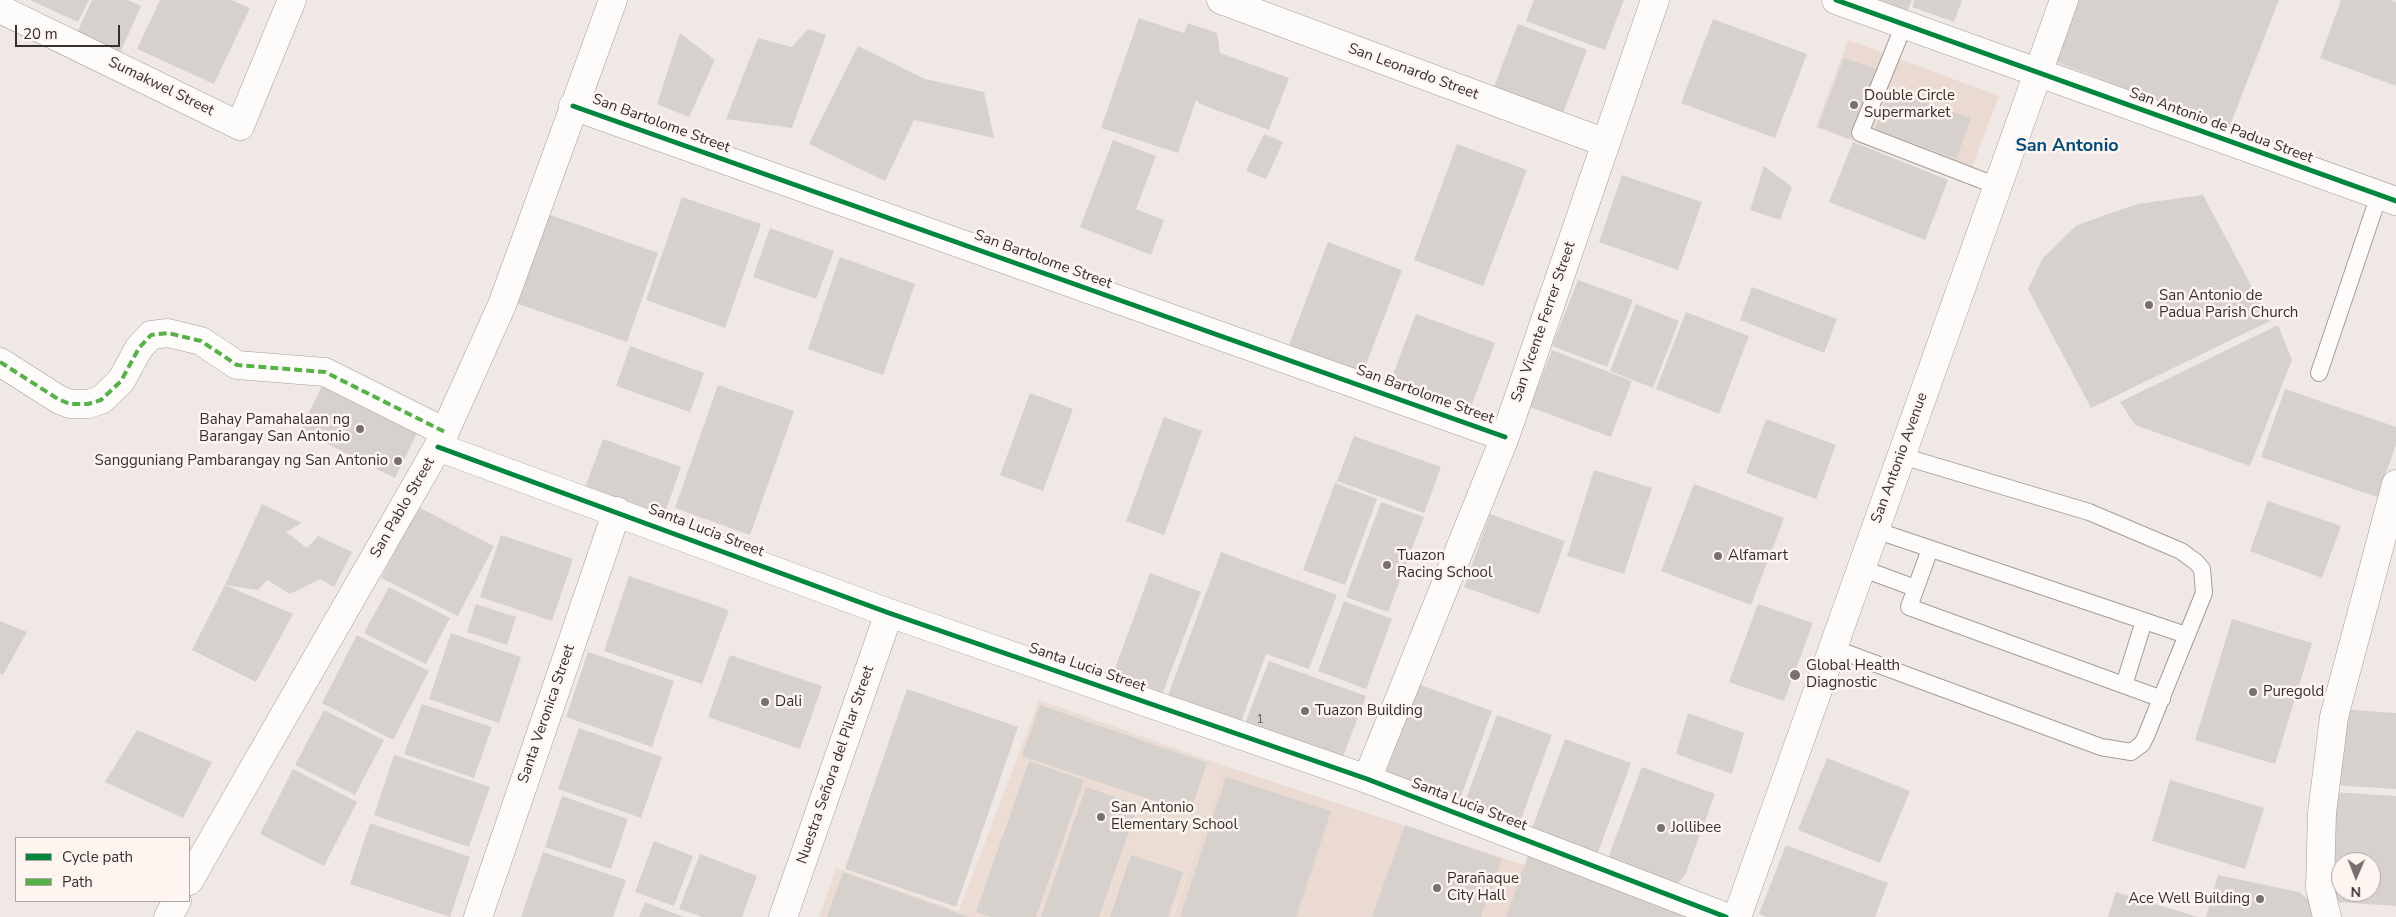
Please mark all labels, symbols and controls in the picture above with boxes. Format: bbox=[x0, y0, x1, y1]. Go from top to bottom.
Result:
scale bar bbox=[18, 15, 122, 47]
text: 20 m bbox=[23, 24, 58, 44]
street label: San Leonardo Street bbox=[1345, 40, 1481, 104]
street label: Sumakwel Street bbox=[105, 54, 217, 120]
street label: San Antonio de Padua Street bbox=[2127, 84, 2315, 168]
place label: Double Circle Supermarket bbox=[1864, 87, 1955, 122]
street label: San Bartolome Street bbox=[590, 91, 732, 157]
marker: Double Circle Supermarket bbox=[1848, 99, 1860, 111]
district label: San Antonio bbox=[2015, 136, 2119, 158]
street label: San Bartolome Street bbox=[972, 227, 1114, 293]
street label: San Vicente Ferrer Street bbox=[1508, 239, 1580, 405]
place label: San Antonio de Padua Parish Church bbox=[2159, 287, 2298, 322]
marker: San Antonio de Padua Parish Church bbox=[2143, 299, 2155, 311]
street label: San Bartolome Street bbox=[1354, 362, 1496, 428]
street label: San Antonio Avenue bbox=[1868, 390, 1932, 526]
place label: Bahay Pamahalaan ng Barangay San Antonio bbox=[199, 411, 350, 446]
marker: Bahay Pamahalaan ng Barangay San Antonio bbox=[354, 423, 366, 435]
place label: Sangguniang Pambarangay ng San Antonio bbox=[95, 452, 388, 470]
street label: San Pablo Street bbox=[367, 455, 439, 561]
marker: Sangguniang Pambarangay ng San Antonio bbox=[392, 455, 404, 467]
street label: Santa Lucia Street bbox=[646, 501, 766, 561]
place label: Tuazon Racing School bbox=[1397, 547, 1492, 582]
place label: Alfamart bbox=[1728, 547, 1788, 565]
marker: Alfamart bbox=[1712, 550, 1724, 562]
marker: Tuazon Racing School bbox=[1381, 559, 1393, 571]
street label: Santa Lucia Street bbox=[1026, 640, 1148, 696]
street label: Santa Veronica Street bbox=[515, 642, 579, 786]
place label: Global Health Diagnostic bbox=[1806, 657, 1900, 692]
street label: Nuestra Señora del Pilar Street bbox=[794, 663, 878, 867]
marker: Global Health Diagnostic bbox=[1788, 668, 1802, 682]
place label: Puregold bbox=[2263, 683, 2324, 701]
marker: Puregold bbox=[2247, 686, 2259, 698]
place label: Dali bbox=[775, 693, 802, 711]
marker: Dali bbox=[759, 696, 771, 708]
place label: Tuazon Building bbox=[1315, 702, 1423, 720]
marker: Tuazon Building bbox=[1299, 705, 1311, 717]
house number: 1 bbox=[1256, 713, 1264, 727]
street label: Santa Lucia Street bbox=[1409, 775, 1529, 835]
place label: San Antonio Elementary School bbox=[1111, 799, 1238, 834]
marker: San Antonio Elementary School bbox=[1095, 811, 1107, 823]
place label: Jollibee bbox=[1671, 819, 1721, 837]
marker: Jollibee bbox=[1655, 822, 1667, 834]
legend bbox=[15, 837, 190, 902]
text: Cycle path bbox=[62, 847, 133, 867]
north arrow bbox=[2331, 852, 2381, 902]
place label: Parañaque City Hall bbox=[1447, 870, 1519, 905]
text: Path bbox=[62, 872, 93, 892]
marker: Parañaque City Hall bbox=[1431, 882, 1443, 894]
text: N bbox=[2350, 882, 2361, 901]
place label: Ace Well Building bbox=[2128, 890, 2250, 908]
marker: Ace Well Building bbox=[2254, 893, 2266, 905]

